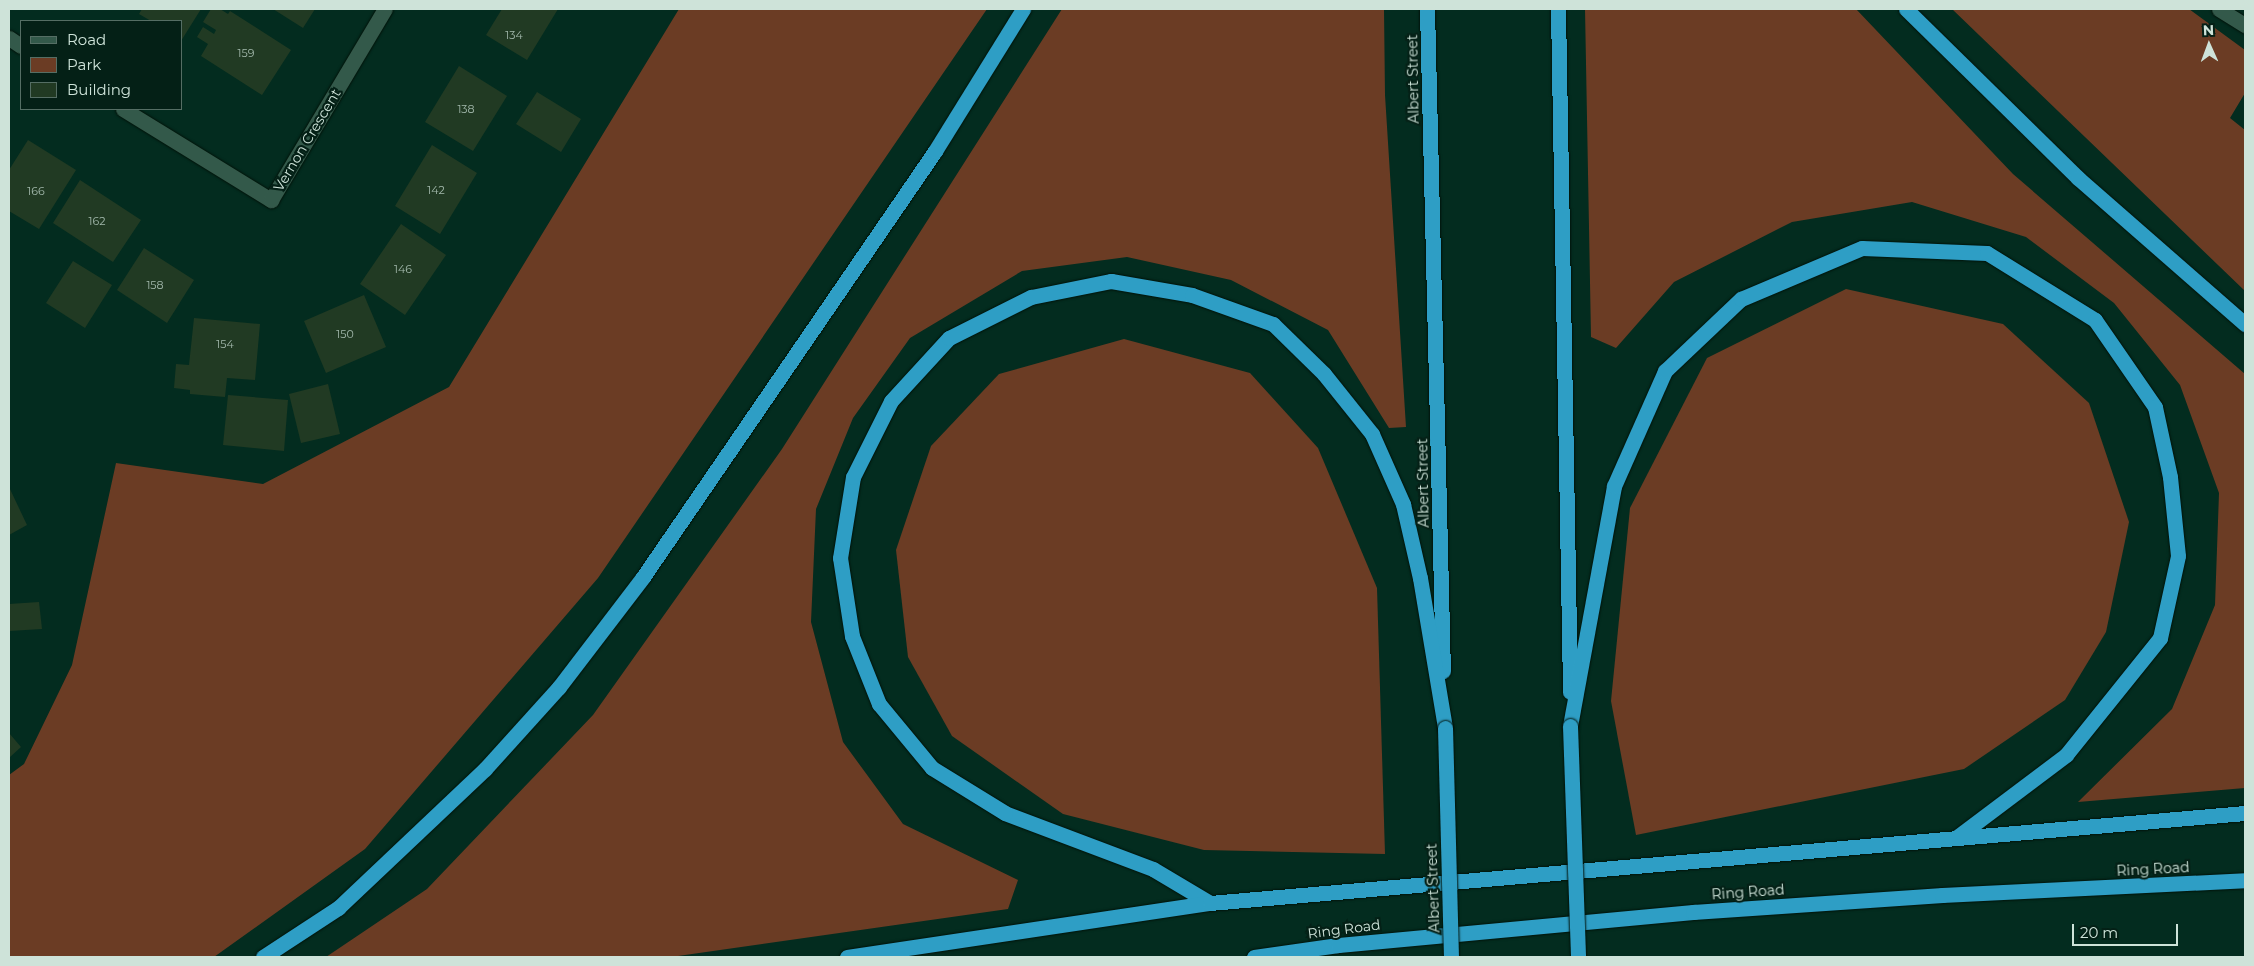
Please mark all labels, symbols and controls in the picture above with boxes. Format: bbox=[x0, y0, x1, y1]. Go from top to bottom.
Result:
legend bbox=[20, 20, 182, 110]
north arrow bbox=[2184, 20, 2234, 70]
text: N bbox=[2203, 21, 2214, 39]
house number: 134 bbox=[505, 28, 523, 42]
text: Road bbox=[67, 30, 106, 49]
street label: Albert Street bbox=[1404, 34, 1422, 124]
house number: 159 bbox=[238, 46, 254, 60]
text: Park bbox=[67, 55, 101, 74]
text: Building bbox=[67, 80, 131, 99]
street label: Vernon Crescent bbox=[270, 86, 344, 194]
house number: 138 bbox=[457, 102, 475, 116]
house number: 142 bbox=[427, 183, 445, 197]
house number: 166 bbox=[27, 184, 45, 198]
house number: 162 bbox=[89, 214, 105, 228]
house number: 146 bbox=[394, 262, 412, 276]
house number: 158 bbox=[146, 278, 164, 292]
house number: 150 bbox=[336, 327, 354, 341]
house number: 154 bbox=[216, 337, 234, 351]
street label: Albert Street bbox=[1414, 438, 1432, 528]
street label: Albert Street bbox=[1423, 843, 1443, 933]
street label: Ring Road bbox=[2116, 859, 2190, 879]
street label: Ring Road bbox=[1711, 881, 1785, 903]
scale bar bbox=[2074, 914, 2180, 946]
street label: Ring Road bbox=[1307, 916, 1381, 942]
text: 20 m bbox=[2080, 923, 2118, 942]

